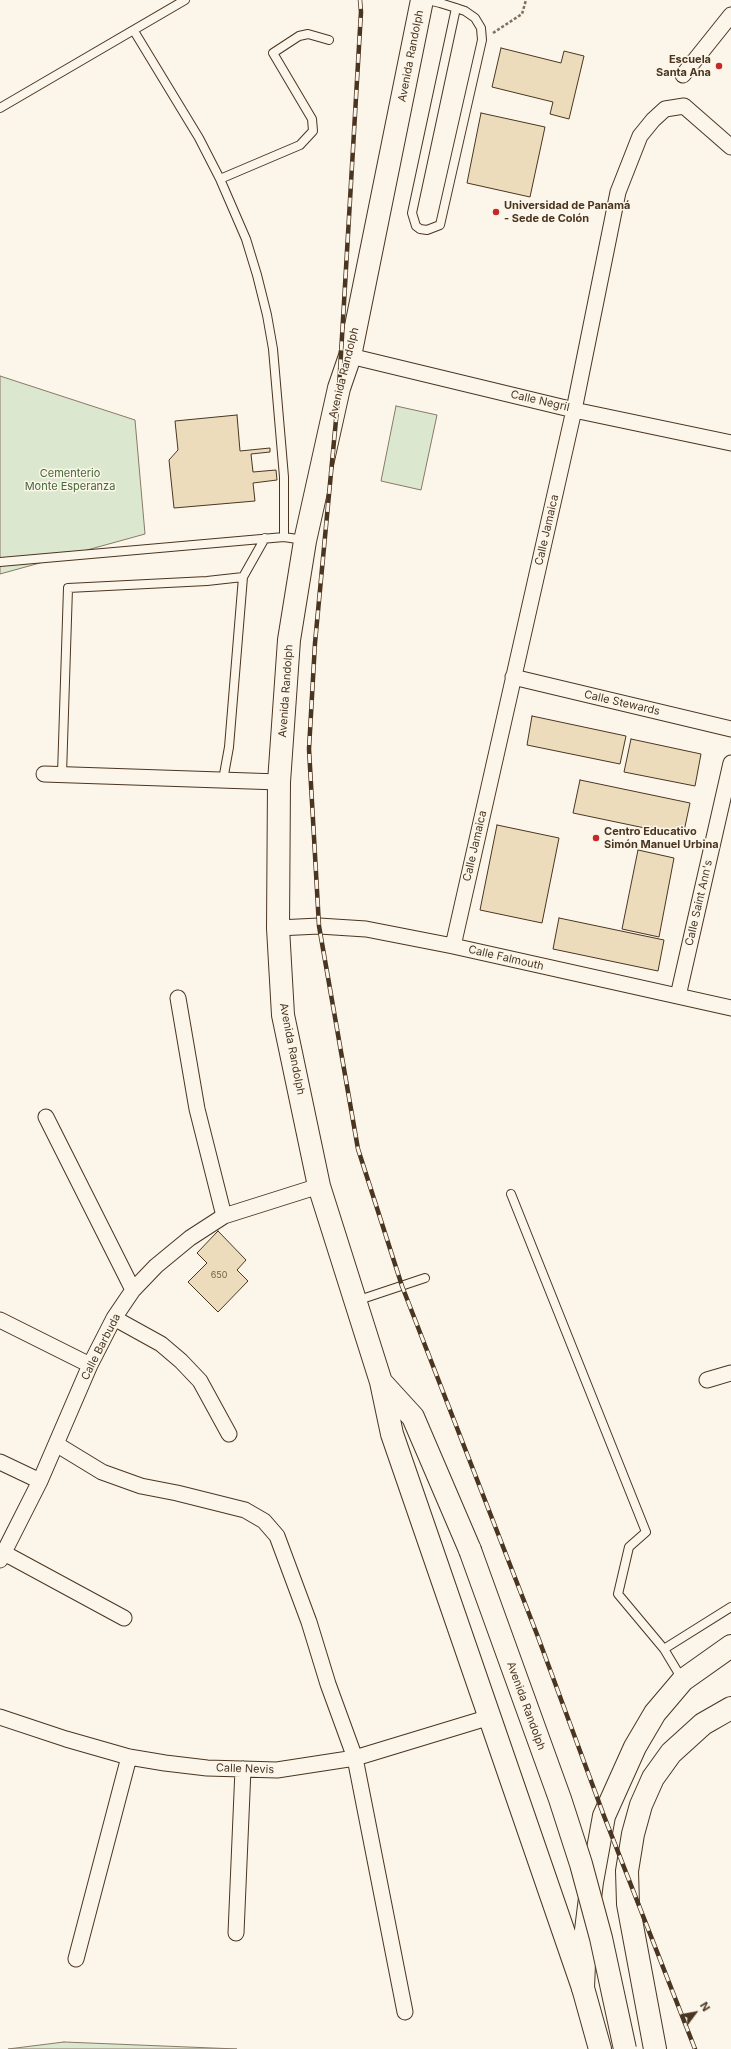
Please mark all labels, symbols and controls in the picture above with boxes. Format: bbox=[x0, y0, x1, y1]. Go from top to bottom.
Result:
street label: Avenida Randolph bbox=[396, 9, 426, 103]
place label: Escuela Santa Ana bbox=[656, 53, 711, 79]
marker: Escuela Santa Ana bbox=[714, 61, 724, 71]
place label: Universidad de Panamá - Sede de Colón bbox=[504, 199, 630, 225]
marker: Universidad de Panamá - Sede de Colón bbox=[491, 207, 501, 217]
street label: Avenida Randolph bbox=[326, 326, 362, 420]
street label: Calle Negril bbox=[509, 388, 571, 414]
park label: Cementerio Monte Esperanza bbox=[25, 467, 115, 493]
street label: Calle Jamaica bbox=[532, 493, 562, 567]
street label: Avenida Randolph bbox=[276, 644, 296, 738]
street label: Calle Stewards bbox=[583, 688, 661, 718]
street label: Calle Jamaica bbox=[460, 809, 490, 883]
place label: Centro Educativo Simón Manuel Urbina bbox=[604, 825, 719, 851]
marker: Centro Educativo Simón Manuel Urbina bbox=[591, 833, 601, 843]
street label: Calle Saint Ann's bbox=[683, 859, 715, 947]
street label: Calle Falmouth bbox=[467, 943, 545, 973]
street label: Avenida Randolph bbox=[277, 1002, 307, 1096]
house number: 650 bbox=[211, 1270, 227, 1280]
street label: Calle Barbuda bbox=[79, 1312, 123, 1382]
street label: Avenida Randolph bbox=[504, 1660, 548, 1752]
street label: Calle Nevis bbox=[216, 1761, 274, 1777]
north arrow bbox=[675, 1993, 715, 2033]
text: N bbox=[697, 1999, 713, 2014]

